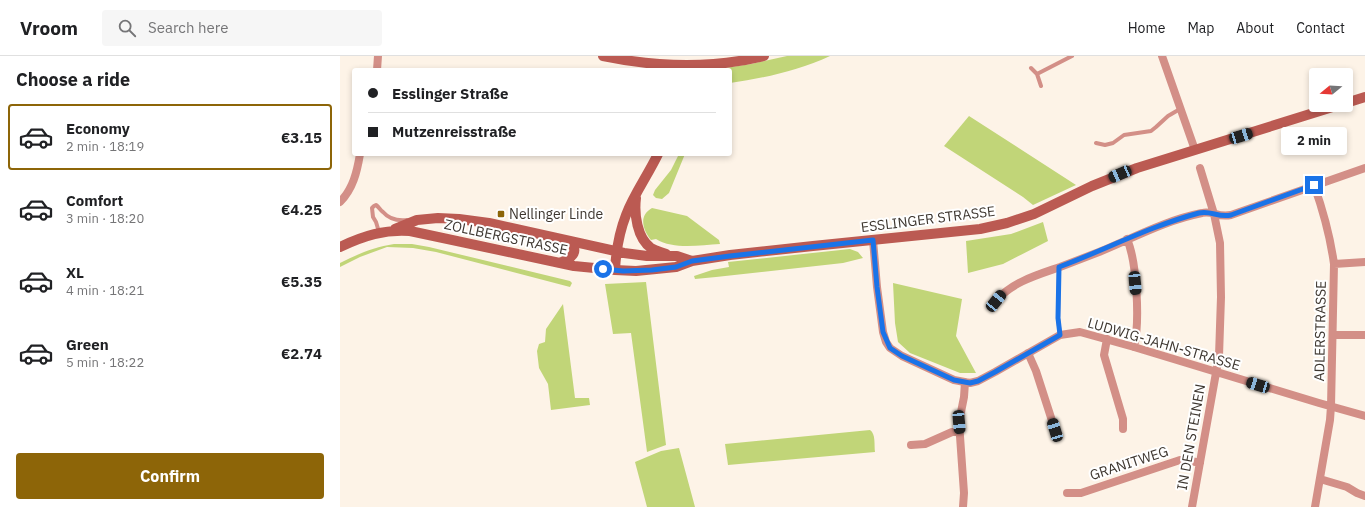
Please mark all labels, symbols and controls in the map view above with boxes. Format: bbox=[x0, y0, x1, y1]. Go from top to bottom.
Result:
search box bbox=[102, 10, 382, 46]
text: Vroom bbox=[20, 16, 78, 40]
icon: search bbox=[116, 17, 138, 39]
text: Search here bbox=[148, 18, 228, 37]
text: Home bbox=[1128, 19, 1165, 37]
text: Map bbox=[1187, 19, 1214, 37]
text: About bbox=[1236, 19, 1274, 37]
text: Contact bbox=[1296, 19, 1345, 37]
text: Choose a ride bbox=[16, 68, 130, 91]
north arrow bbox=[1309, 68, 1353, 112]
map controls bbox=[1309, 68, 1353, 112]
text: Esslinger Straße bbox=[392, 84, 508, 103]
icon: car bbox=[18, 119, 54, 155]
text: Economy bbox=[66, 119, 130, 138]
text: Mutzenreisstraße bbox=[392, 122, 517, 141]
car bbox=[1228, 127, 1254, 145]
callout: 2 min bbox=[1281, 127, 1347, 155]
text: €3.15 bbox=[281, 128, 322, 147]
text: 2 min bbox=[1297, 132, 1331, 149]
text: 2 min · 18:19 bbox=[66, 138, 144, 155]
car bbox=[1107, 164, 1133, 184]
route end bbox=[1305, 176, 1323, 194]
icon: car bbox=[18, 191, 54, 227]
text: Comfort bbox=[66, 191, 123, 210]
text: €4.25 bbox=[281, 200, 322, 219]
street label: ESSLINGER STRASSE bbox=[860, 202, 996, 236]
place label: Nellinger Linde bbox=[509, 205, 604, 223]
marker: Nellinger Linde bbox=[496, 209, 506, 219]
text: 3 min · 18:20 bbox=[66, 210, 144, 227]
street label: ZOLLBERGSTRASSE bbox=[443, 215, 569, 259]
route start bbox=[594, 260, 612, 278]
icon: car bbox=[18, 263, 54, 299]
text: XL bbox=[66, 263, 84, 282]
car bbox=[1128, 271, 1142, 295]
text: €5.35 bbox=[281, 272, 322, 291]
street label: ADLERSTRASSE bbox=[1310, 280, 1330, 382]
text: 4 min · 18:21 bbox=[66, 282, 144, 299]
car bbox=[984, 288, 1008, 314]
street label: LUDWIG-JAHN-STRASSE bbox=[1086, 314, 1242, 374]
icon: car bbox=[18, 335, 54, 371]
text: Green bbox=[66, 335, 109, 354]
text: €2.74 bbox=[281, 344, 322, 363]
text: 5 min · 18:22 bbox=[66, 354, 144, 371]
car bbox=[1245, 376, 1271, 394]
street label: IN DEN STEINEN bbox=[1173, 383, 1209, 491]
car bbox=[952, 410, 966, 434]
car bbox=[1046, 417, 1064, 443]
street label: GRANITWEG bbox=[1087, 442, 1171, 484]
button: Confirm bbox=[16, 453, 324, 499]

